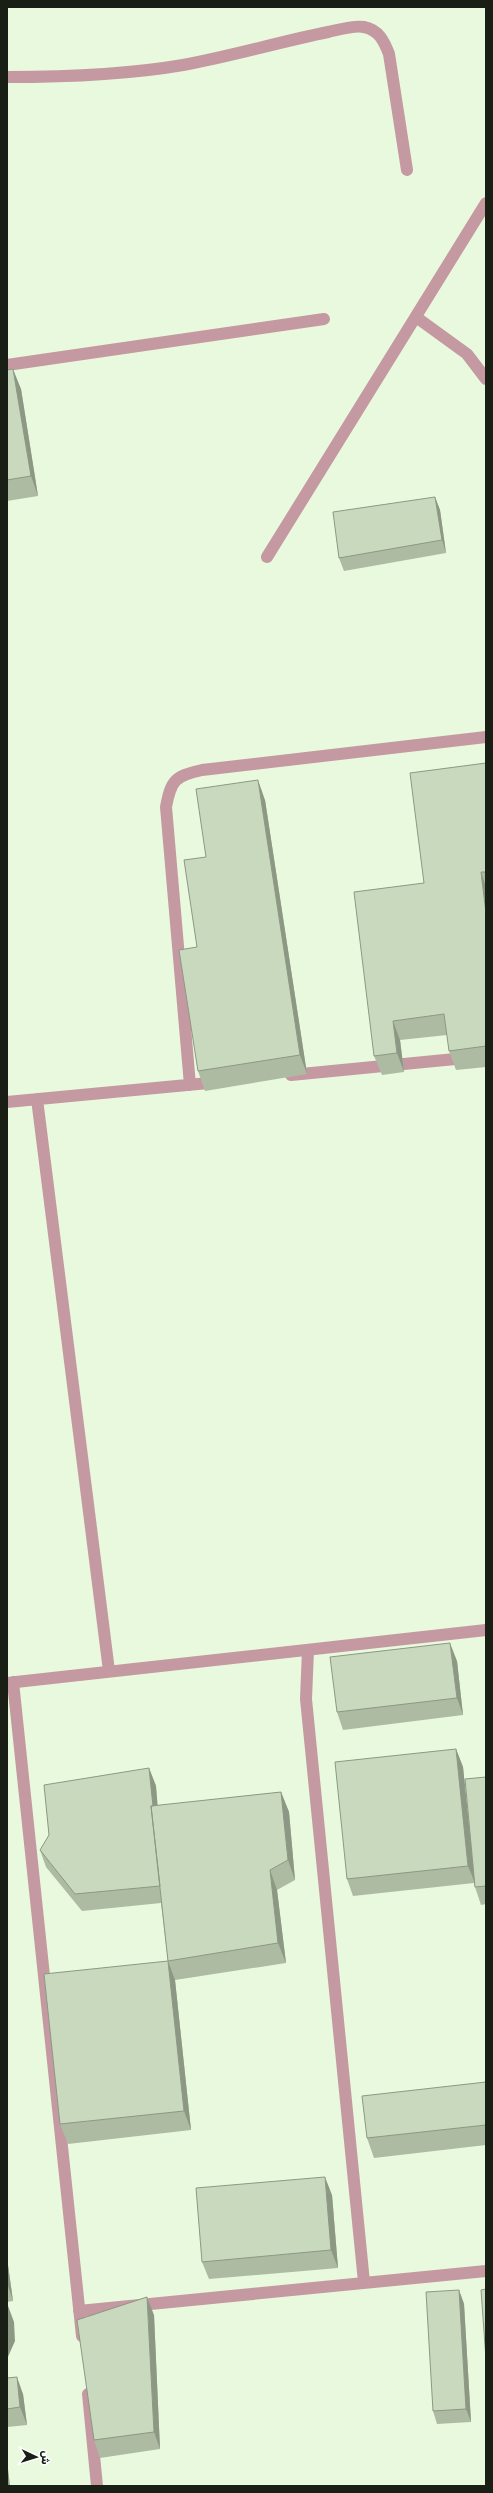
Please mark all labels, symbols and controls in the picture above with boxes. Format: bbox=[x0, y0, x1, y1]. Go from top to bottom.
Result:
north arrow bbox=[16, 2437, 56, 2477]
text: ش bbox=[39, 2450, 52, 2465]

